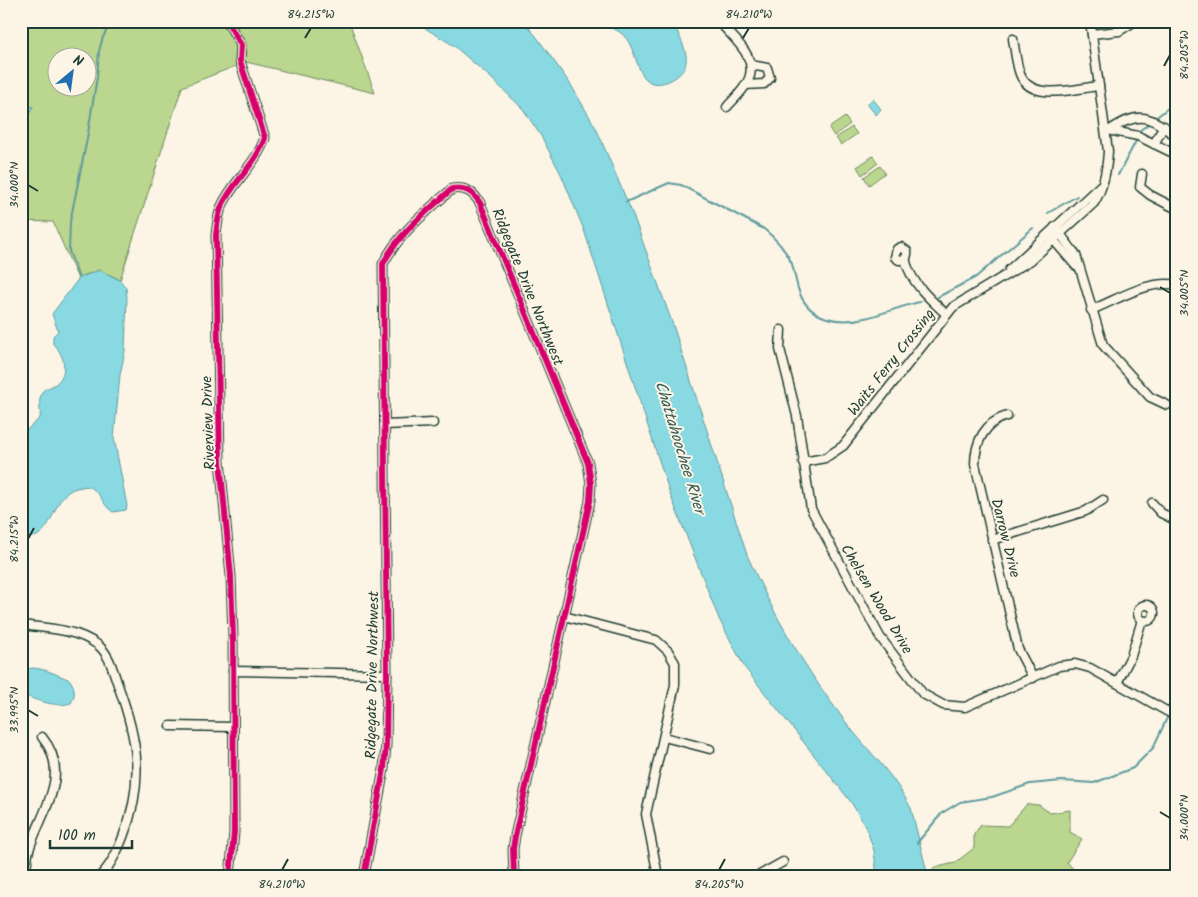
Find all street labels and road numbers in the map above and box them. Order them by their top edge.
street label: Ridgegate Drive Northwest [484,205,570,370]
street label: Waits Ferry Crossing [842,304,941,421]
street label: Riverview Drive [195,375,223,471]
street label: Darrow Drive [984,496,1027,581]
street label: Chelsen Wood Drive [834,540,919,659]
street label: Ridgegate Drive Northwest [360,590,386,759]

